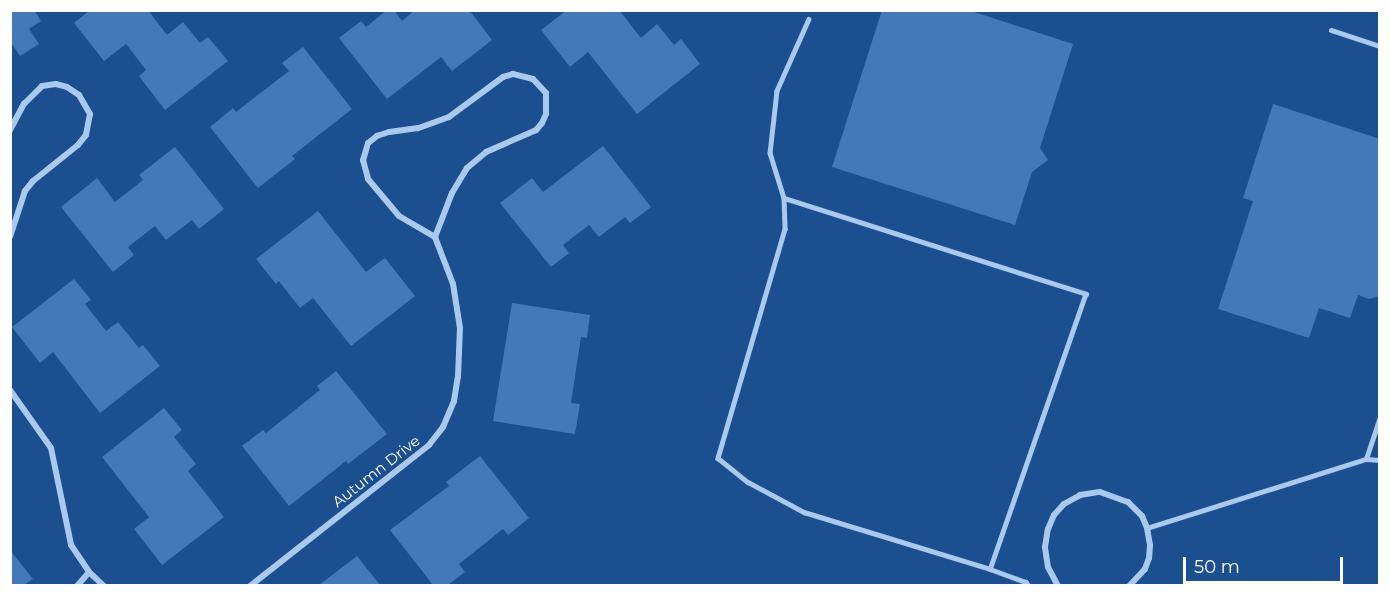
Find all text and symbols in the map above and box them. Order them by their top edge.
street label: Autumn Drive [329,431,423,511]
scale bar [1186,545,1346,583]
text: 50 m [1194,556,1240,578]

